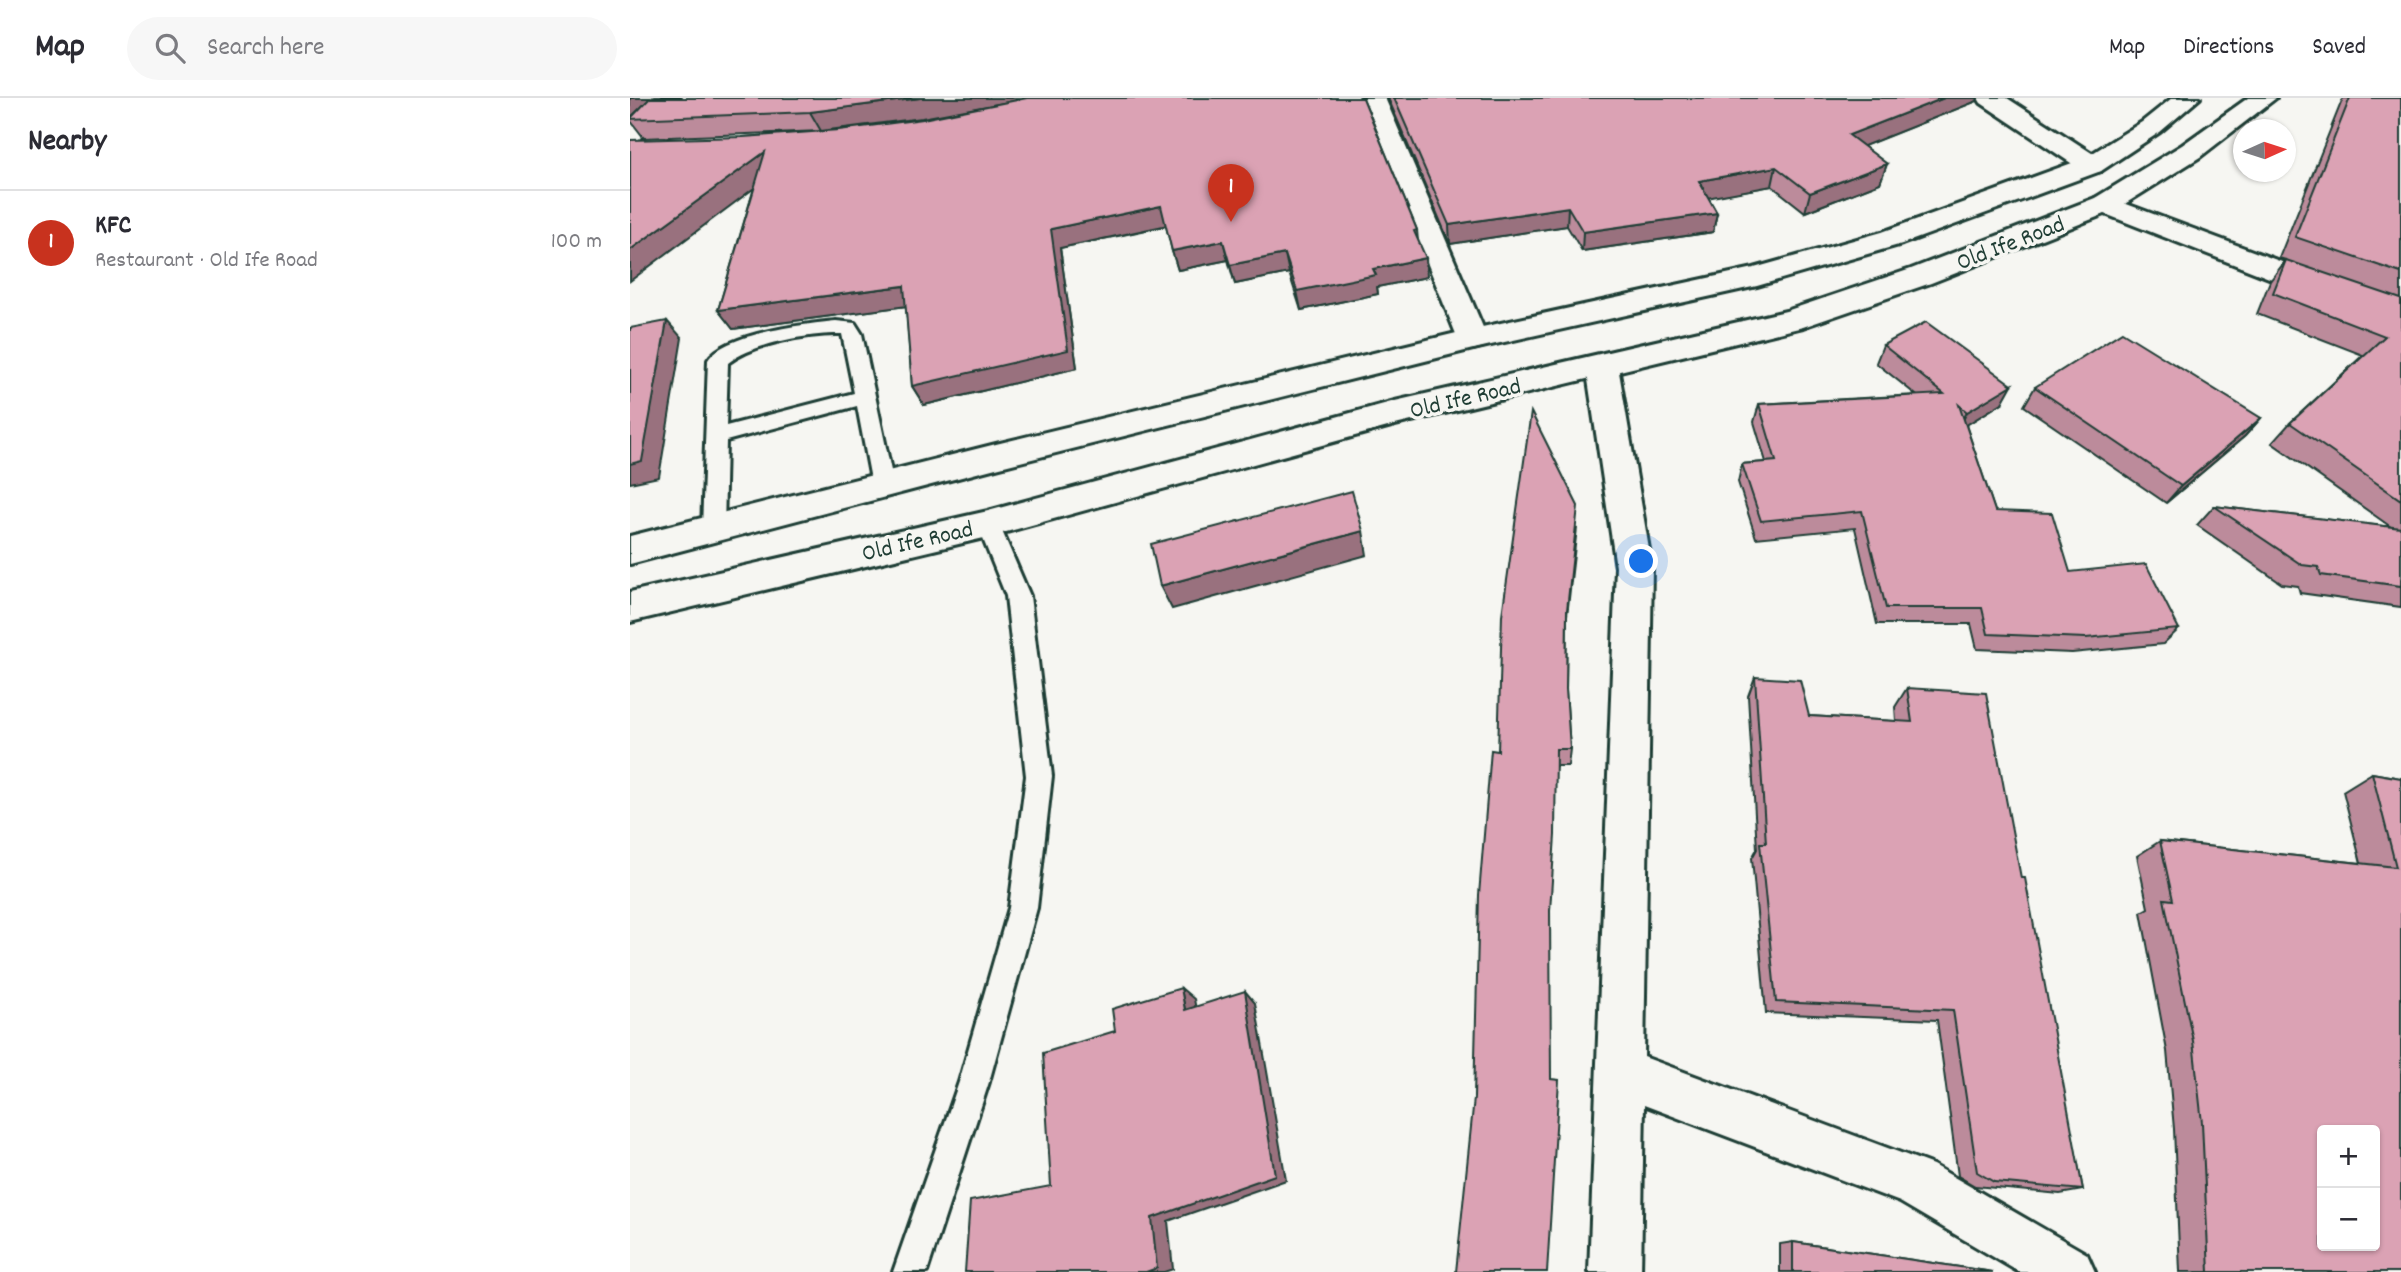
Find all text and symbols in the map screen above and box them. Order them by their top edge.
search box [127,17,617,80]
text: Map [35,25,85,72]
icon: search [151,29,189,67]
text: Search here [207,30,325,67]
text: Map [2109,31,2145,65]
text: Directions [2183,31,2274,65]
text: Saved [2312,31,2366,65]
north arrow [2233,119,2296,182]
text: Nearby [28,122,106,165]
pin: 1 [1208,164,1254,222]
text: KFC [95,208,131,245]
street label: Old Ife Road [1952,209,2070,281]
text: 1 [48,226,54,259]
text: 100 m [551,226,602,259]
text: Restaurant · Old Ife Road [95,245,318,278]
street label: Old Ife Road [1407,371,1525,429]
street label: Old Ife Road [859,514,977,572]
your location [1624,544,1658,578]
map controls [2317,1125,2380,1251]
button: + [2317,1125,2380,1188]
button: − [2317,1188,2380,1251]

